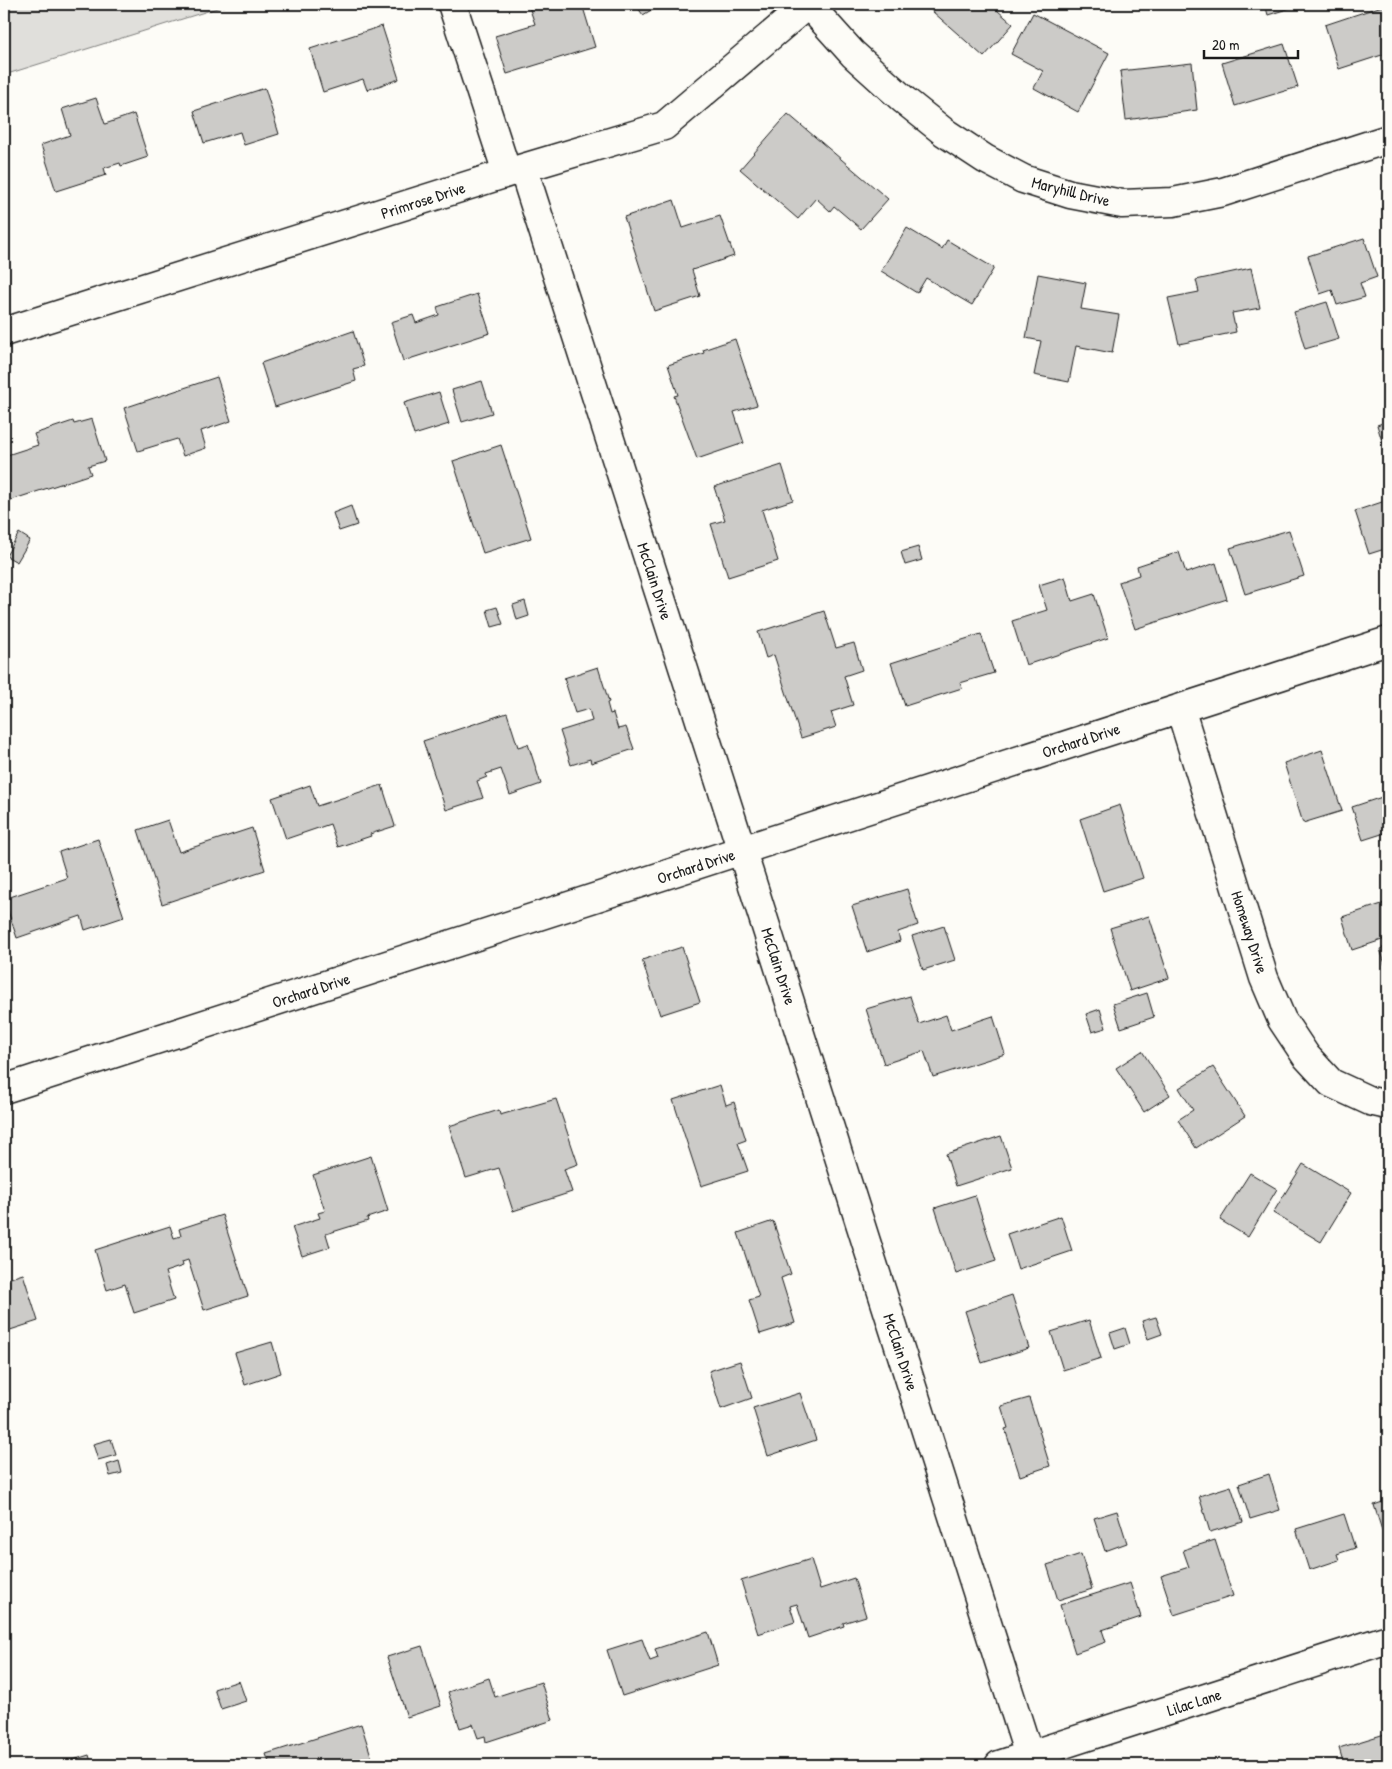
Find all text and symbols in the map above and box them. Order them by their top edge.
scale bar [1204,28,1298,60]
text: 20 m [1212,34,1239,55]
street label: Maryhill Drive [1030,171,1113,211]
street label: Primrose Drive [378,176,468,224]
street label: McClain Drive [632,540,678,623]
street label: Orchard Drive [1039,717,1123,763]
street label: Orchard Drive [654,843,738,889]
street label: Homeway Drive [1226,888,1274,977]
street label: McClain Drive [756,925,802,1008]
street label: Orchard Drive [269,967,353,1013]
street label: McClain Drive [878,1311,924,1394]
street label: Lilac Lane [1164,1683,1225,1721]

